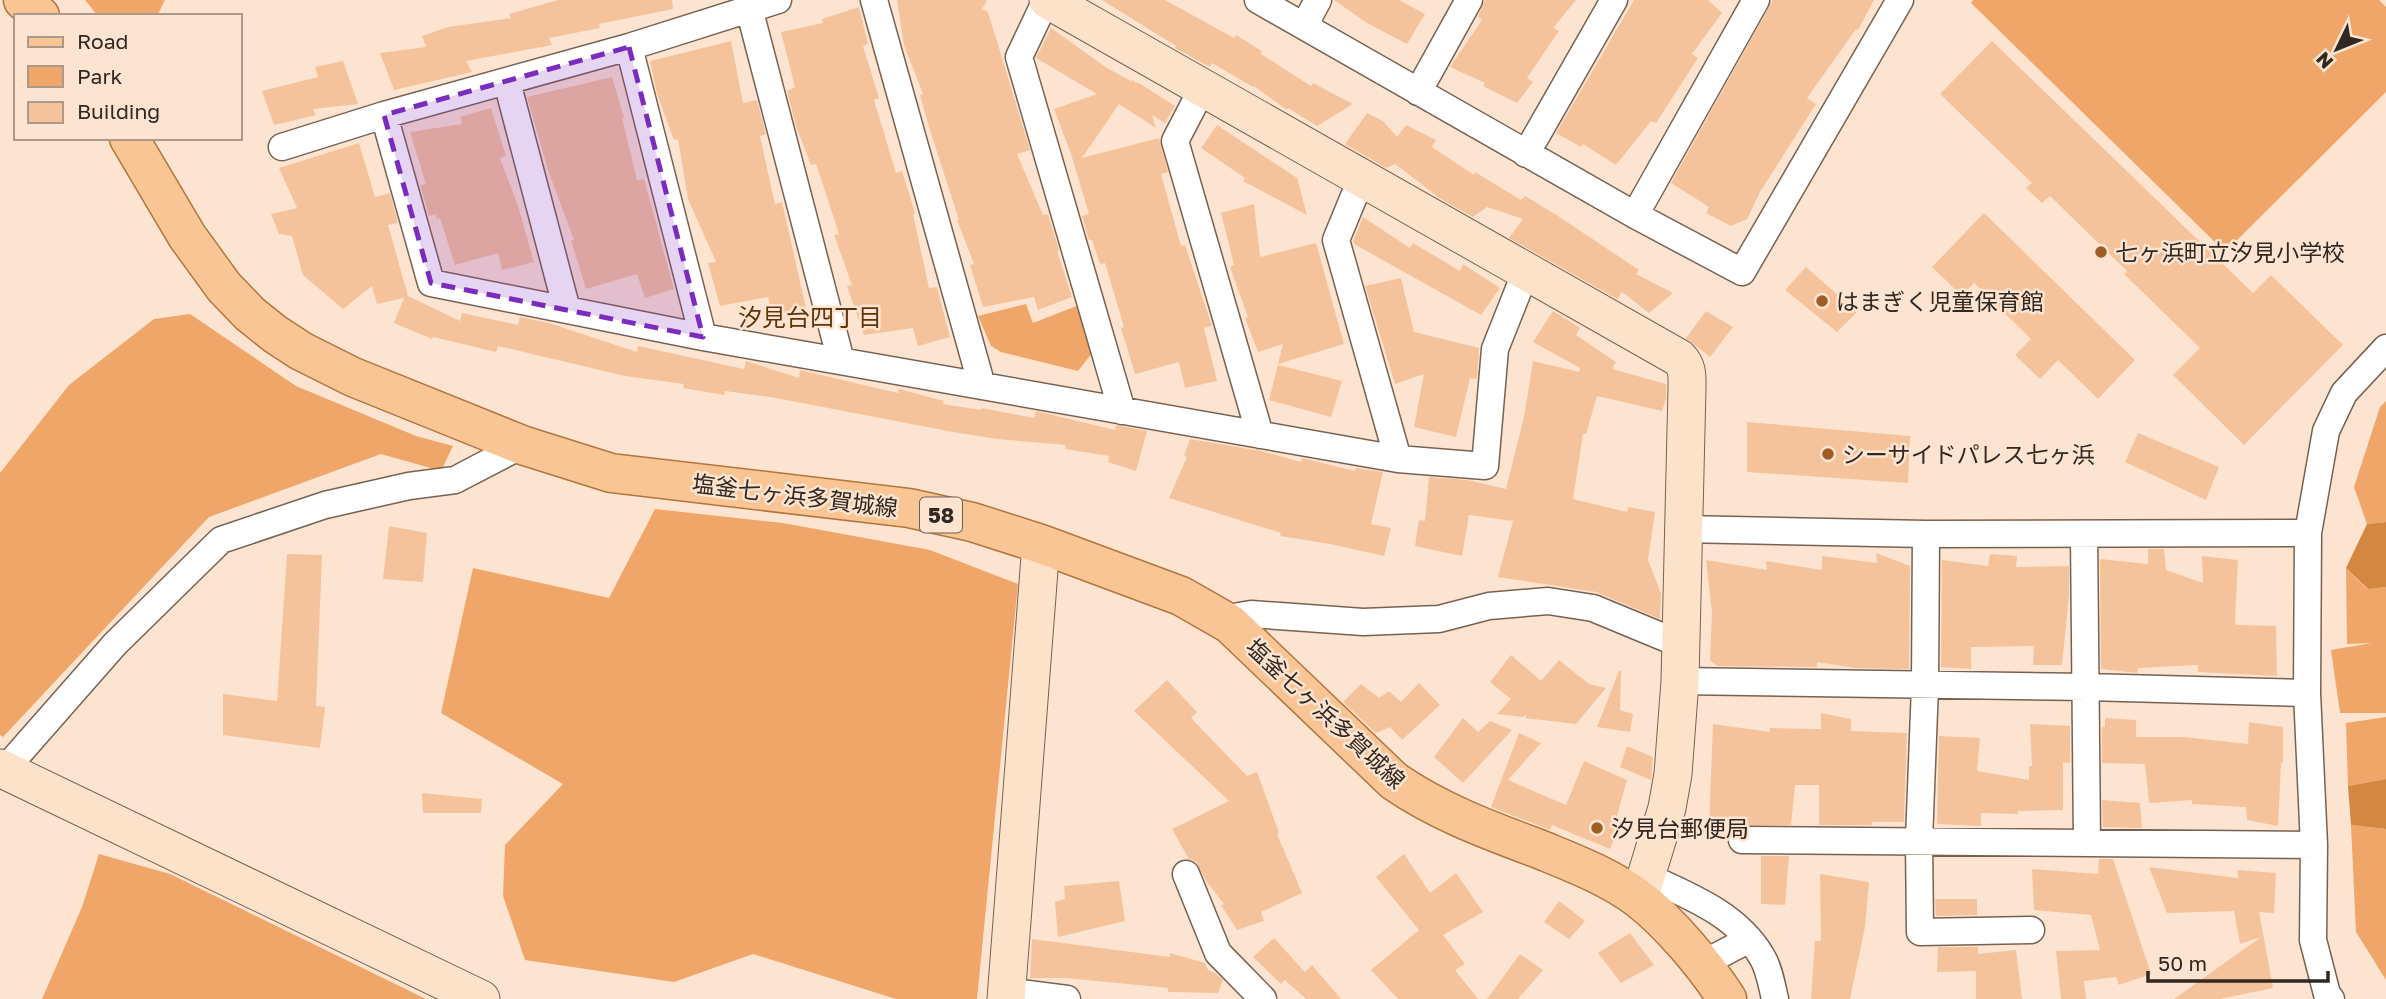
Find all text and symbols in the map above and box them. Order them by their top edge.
legend [14,14,242,140]
north arrow [2302,14,2372,84]
text: Road [77,28,128,54]
text: N [2311,48,2338,74]
text: Park [77,63,123,89]
text: Building [77,98,160,124]
place label: 七ヶ浜町立汐見小学校 [2115,238,2345,266]
marker: 七ヶ浜町立汐見小学校 [2093,244,2109,260]
place label: はまぎく児童保育館 [1836,287,2043,315]
marker: はまぎく児童保育館 [1814,293,1830,309]
district label: 汐見台四丁目 [738,302,882,331]
place label: シーサイドパレス七ヶ浜 [1842,440,2095,468]
marker: シーサイドパレス七ヶ浜 [1820,446,1836,462]
street label: 塩釜七ヶ浜多賀城線 [691,468,899,522]
road number: 58 [920,498,962,532]
street label: 塩釜七ヶ浜多賀城線 [1241,632,1411,794]
place label: 汐見台郵便局 [1611,814,1749,842]
marker: 汐見台郵便局 [1589,820,1605,836]
scale bar [2148,940,2328,984]
text: 50 m [2158,950,2207,976]

